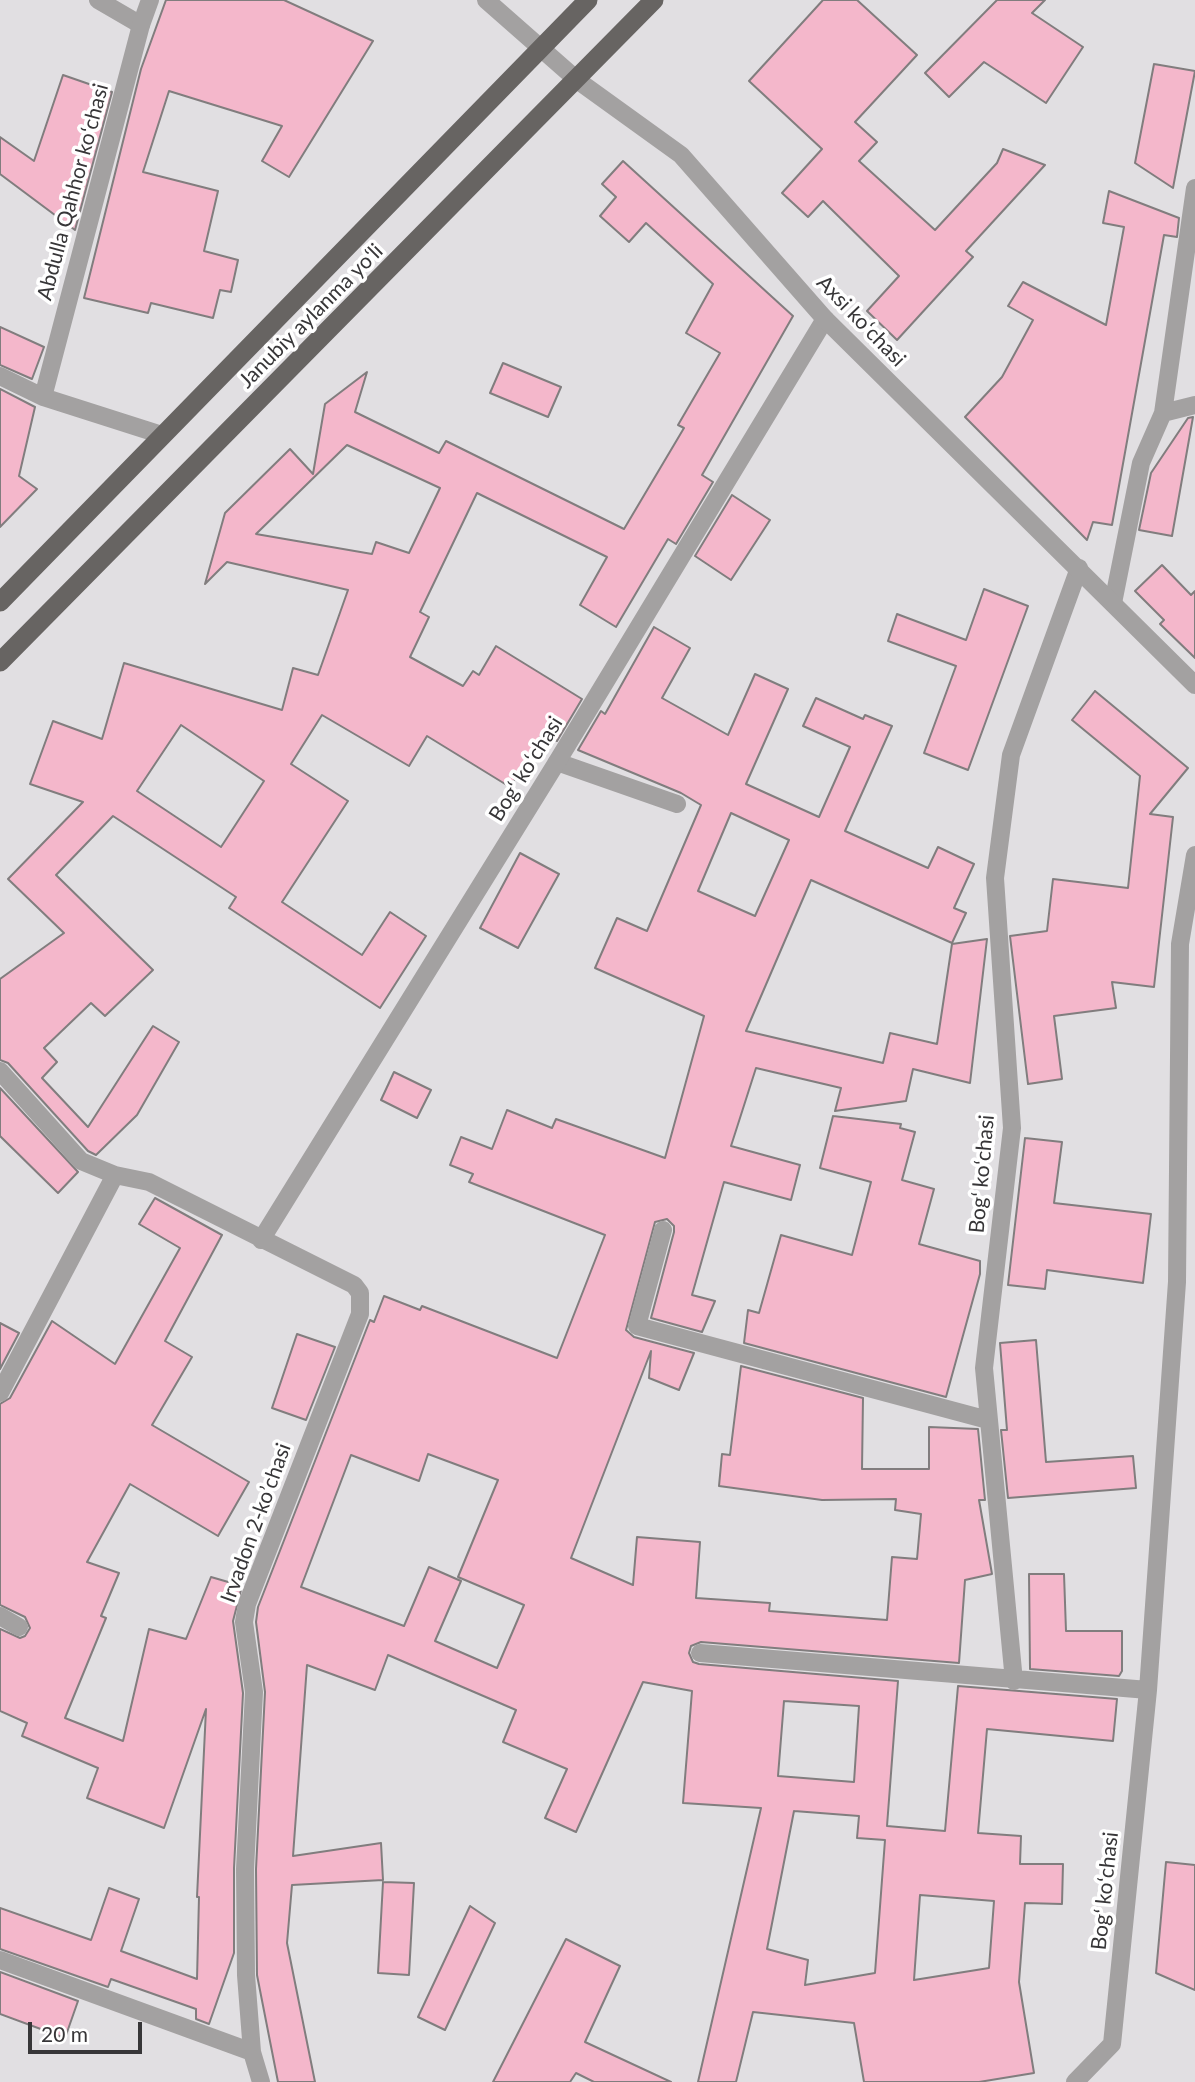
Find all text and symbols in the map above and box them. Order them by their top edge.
street label: Abdulla Qahhor koʻchasi [32,81,114,303]
street label: Janubiy aylanma yoʻli [234,239,388,393]
street label: Axsi koʻchasi [811,270,911,372]
street label: Bogʻ koʻchasi [484,712,568,826]
street label: Bogʻ koʻchasi [964,1114,1000,1234]
street label: Irvadon 2-koʼchasi [215,1440,297,1606]
street label: Bogʻ koʻchasi [1086,1831,1124,1951]
scale bar [32,2008,145,2052]
text: 20 m [41,2021,88,2046]

